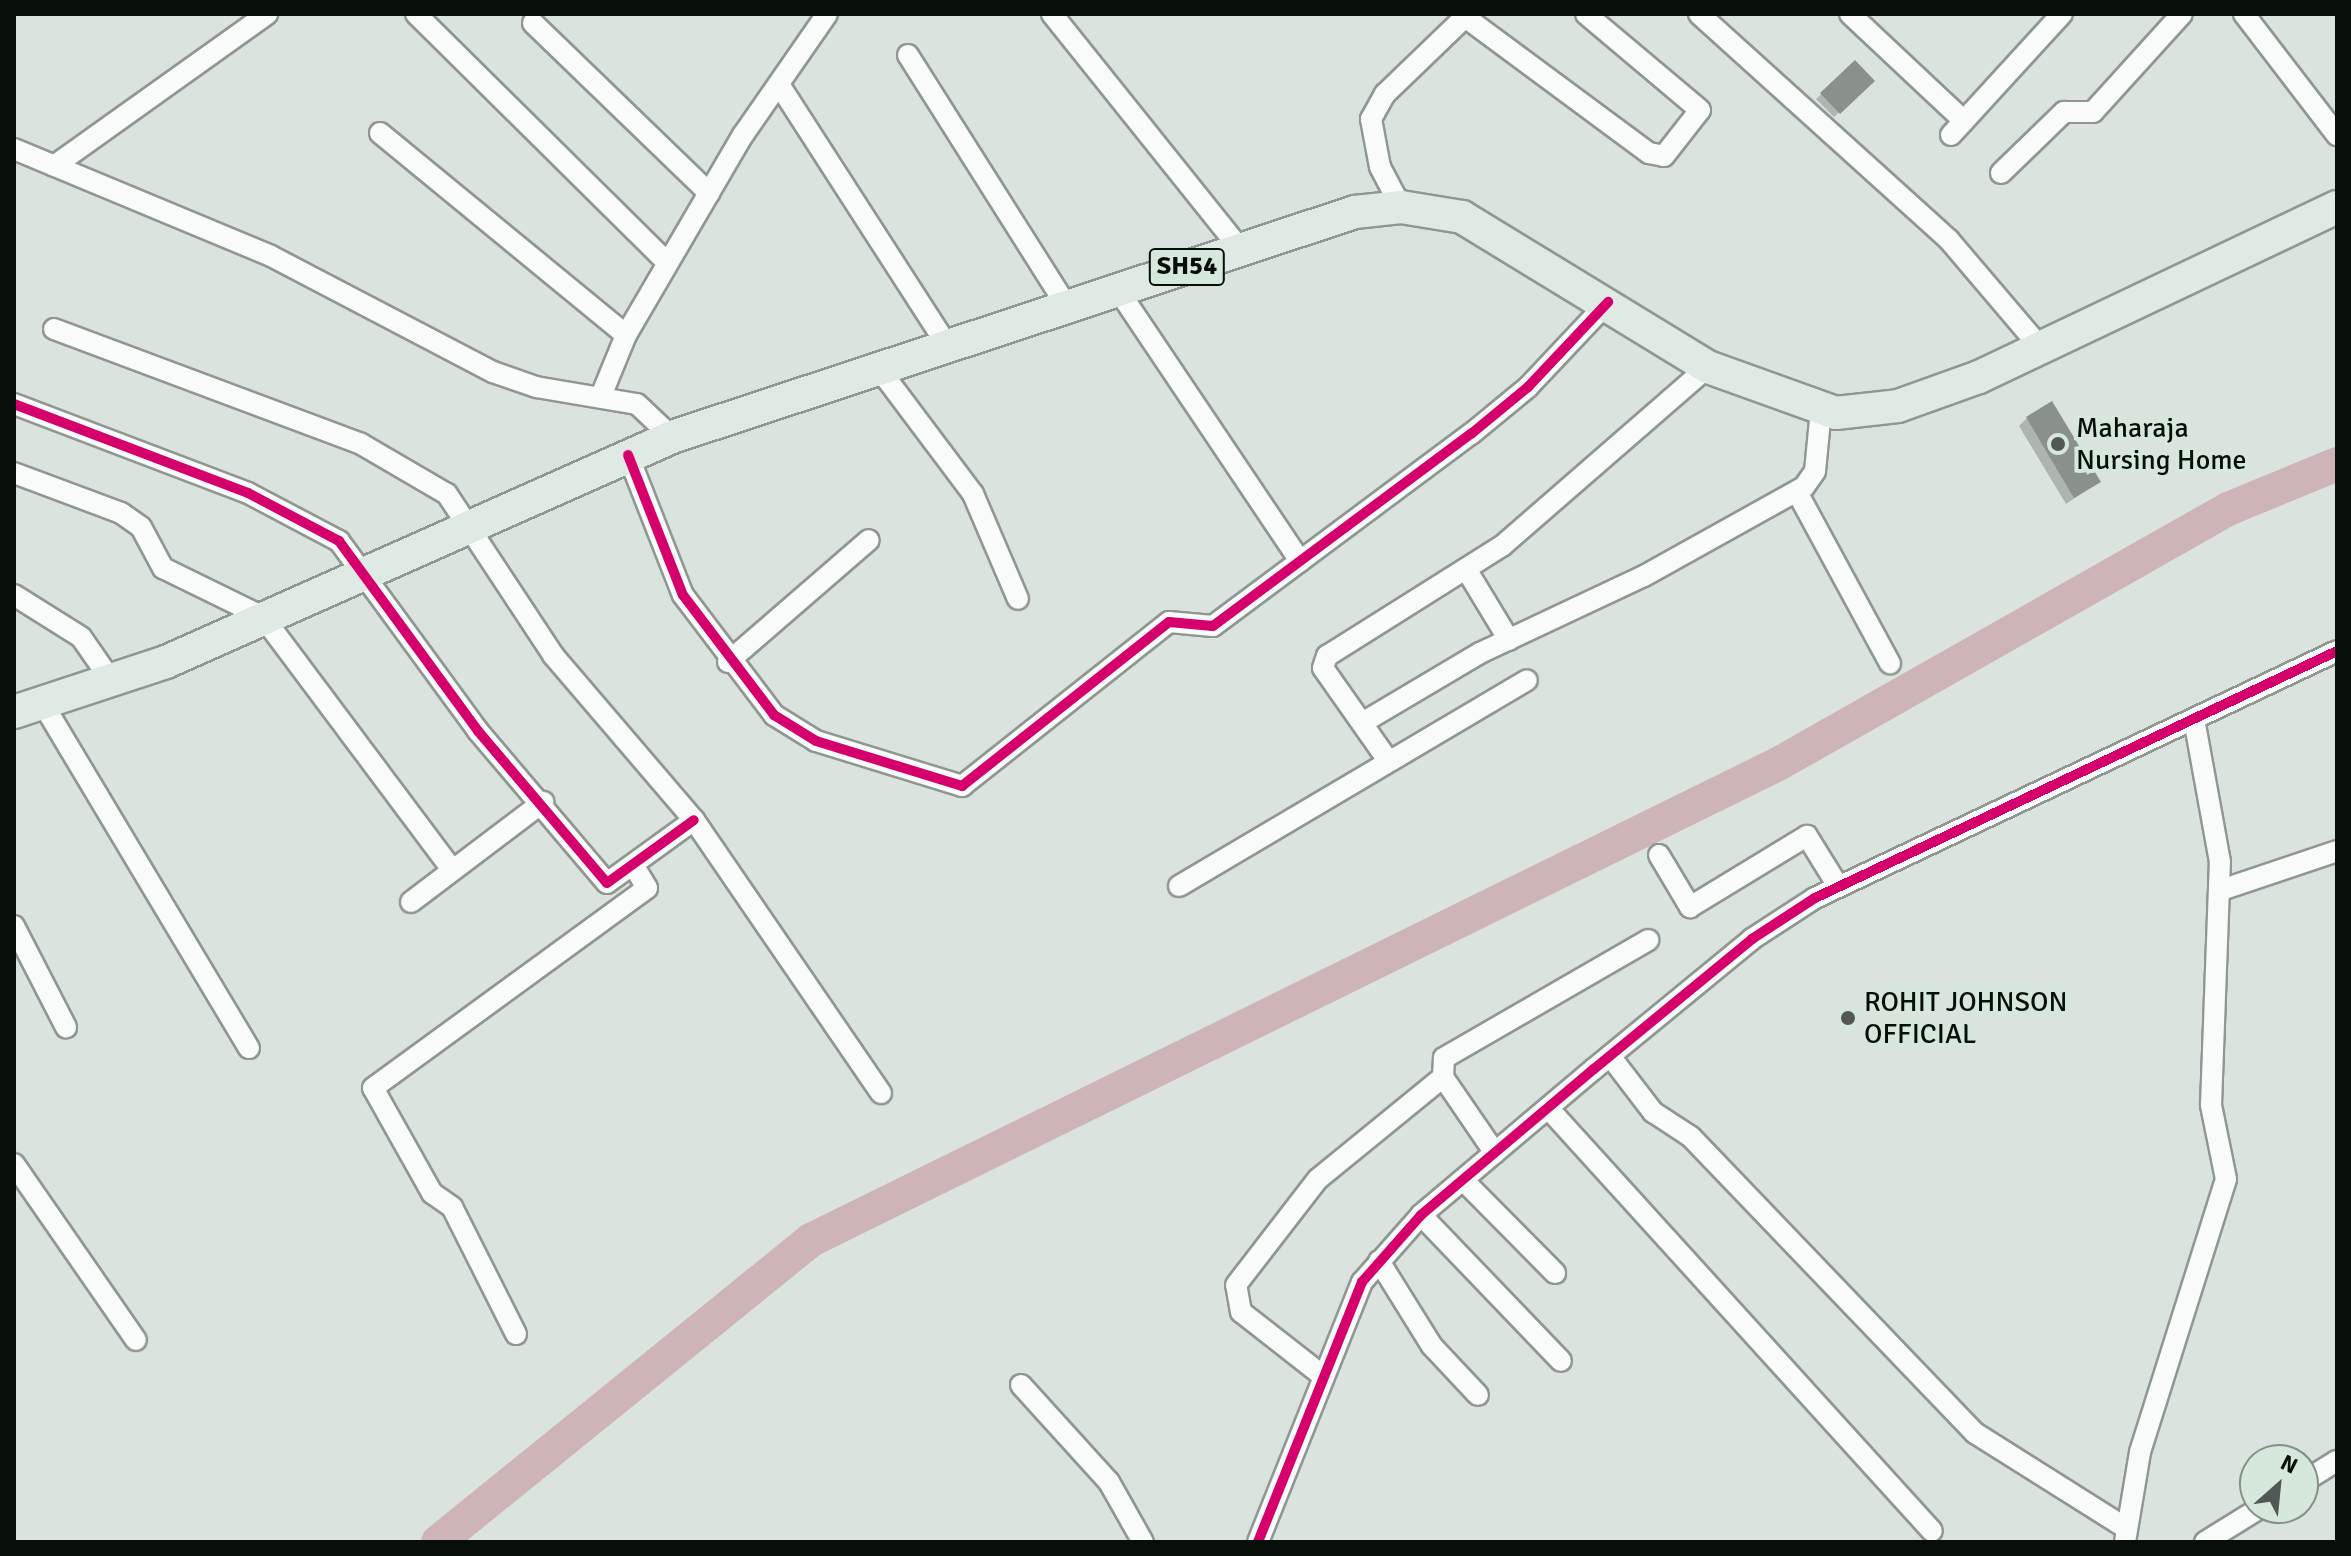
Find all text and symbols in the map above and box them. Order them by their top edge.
road number: SH54 [1147,245,1227,289]
place label: Maharaja Nursing Home [2076,411,2247,477]
marker: Maharaja Nursing Home [2047,433,2069,455]
place label: ROHIT JOHNSON OFFICIAL [1864,985,2067,1051]
marker: ROHIT JOHNSON OFFICIAL [1839,1009,1857,1027]
north arrow [2239,1444,2319,1524]
text: N [2276,1448,2302,1479]

